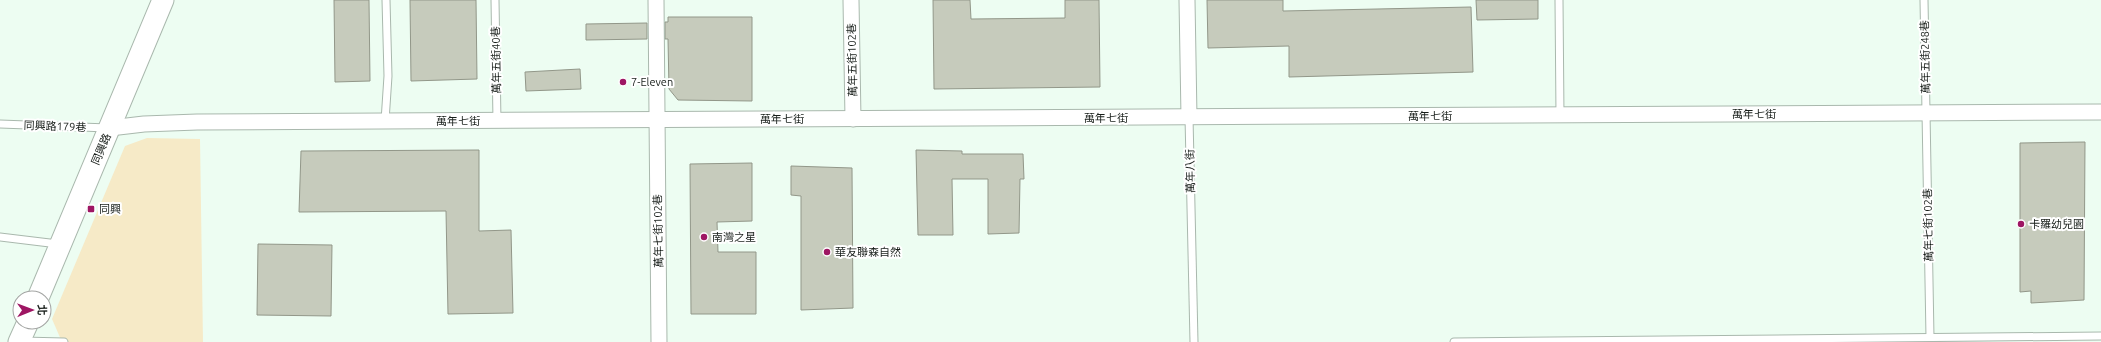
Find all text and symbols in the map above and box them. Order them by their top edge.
street label: 萬年五街248巷 [1918,20,1932,94]
street label: 萬年五街102巷 [845,23,859,97]
street label: 萬年五街40巷 [489,26,503,94]
place label: 7-Eleven [631,76,673,88]
marker: 7-Eleven [618,77,628,87]
street label: 萬年七街 [1732,108,1776,120]
street label: 萬年七街 [1408,110,1452,122]
street label: 萬年七街 [1084,112,1128,124]
street label: 萬年七街 [760,113,804,125]
street label: 萬年七街 [436,115,480,127]
street label: 同興路179巷 [23,119,87,133]
street label: 同興路 [89,131,113,167]
street label: 萬年八街 [1184,149,1196,193]
street label: 萬年七街102巷 [1921,188,1935,262]
street label: 萬年七街102巷 [651,194,665,268]
place label: 同興 [99,203,121,215]
marker: 同興 [86,204,96,214]
place label: 卡羅幼兒園 [2029,218,2084,230]
marker: 卡羅幼兒園 [2016,219,2026,229]
place label: 南灣之星 [712,231,756,243]
marker: 南灣之星 [699,232,709,242]
place label: 華友聯森自然 [835,246,901,258]
marker: 華友聯森自然 [822,247,832,257]
north arrow [12,290,52,330]
text: 北 [36,304,48,315]

